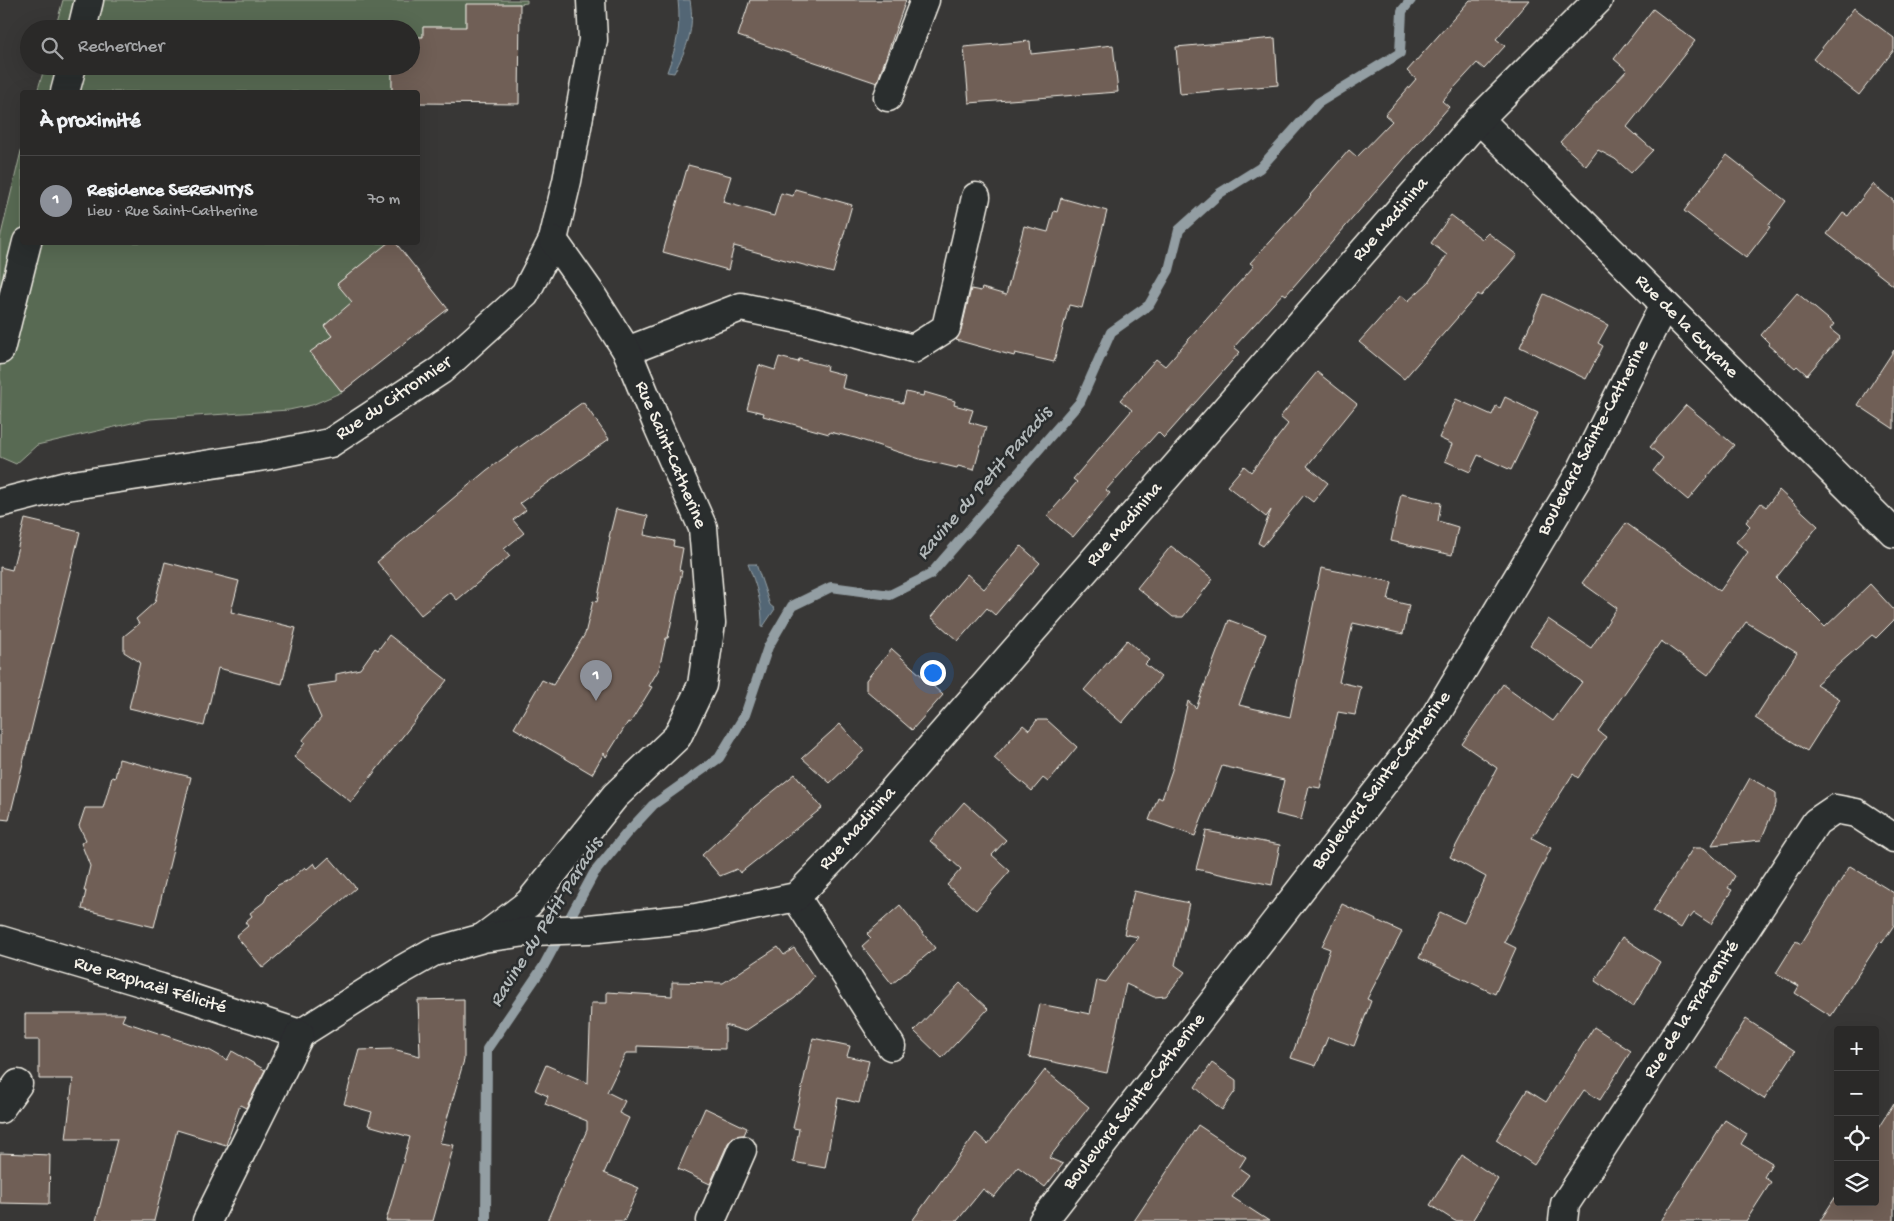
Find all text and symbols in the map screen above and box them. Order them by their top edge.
search box [20,20,420,75]
icon: search [38,34,66,62]
text: Rechercher [78,36,164,59]
text: À proximité [40,110,141,135]
street label: Rue Madinina [1348,172,1435,267]
text: Residence SERENITYS [87,180,253,203]
text: 1 [53,191,59,210]
text: 70 m [367,191,400,210]
text: Lieu · Rue Saint-Catherine [87,203,258,222]
street label: Rue de la Guyane [1629,270,1743,384]
street label: Boulevard Sainte-Catherine [1532,336,1655,541]
street label: Rue du Citronnier [332,350,458,446]
street label: Rue Saint-Catherine [629,378,711,532]
water label: Ravine du Petit Paradis [912,401,1059,565]
street label: Rue Madinina [1082,477,1169,572]
pin: 1 [580,660,612,701]
your location [920,660,946,686]
street label: Boulevard Sainte-Catherine [1307,687,1457,876]
street label: Rue Madinina [814,781,903,876]
water label: Ravine du Petit Paradis [485,833,609,1012]
street label: Rue de la Fraternité [1639,937,1745,1083]
street label: Rue Raphaël Félicité [71,952,229,1020]
street label: Boulevard Sainte-Catherine [1058,1009,1211,1196]
map controls [1834,1026,1879,1206]
button: + [1834,1026,1879,1071]
button: − [1834,1071,1879,1116]
button: locate [1834,1116,1879,1161]
button: layers [1834,1161,1879,1206]

